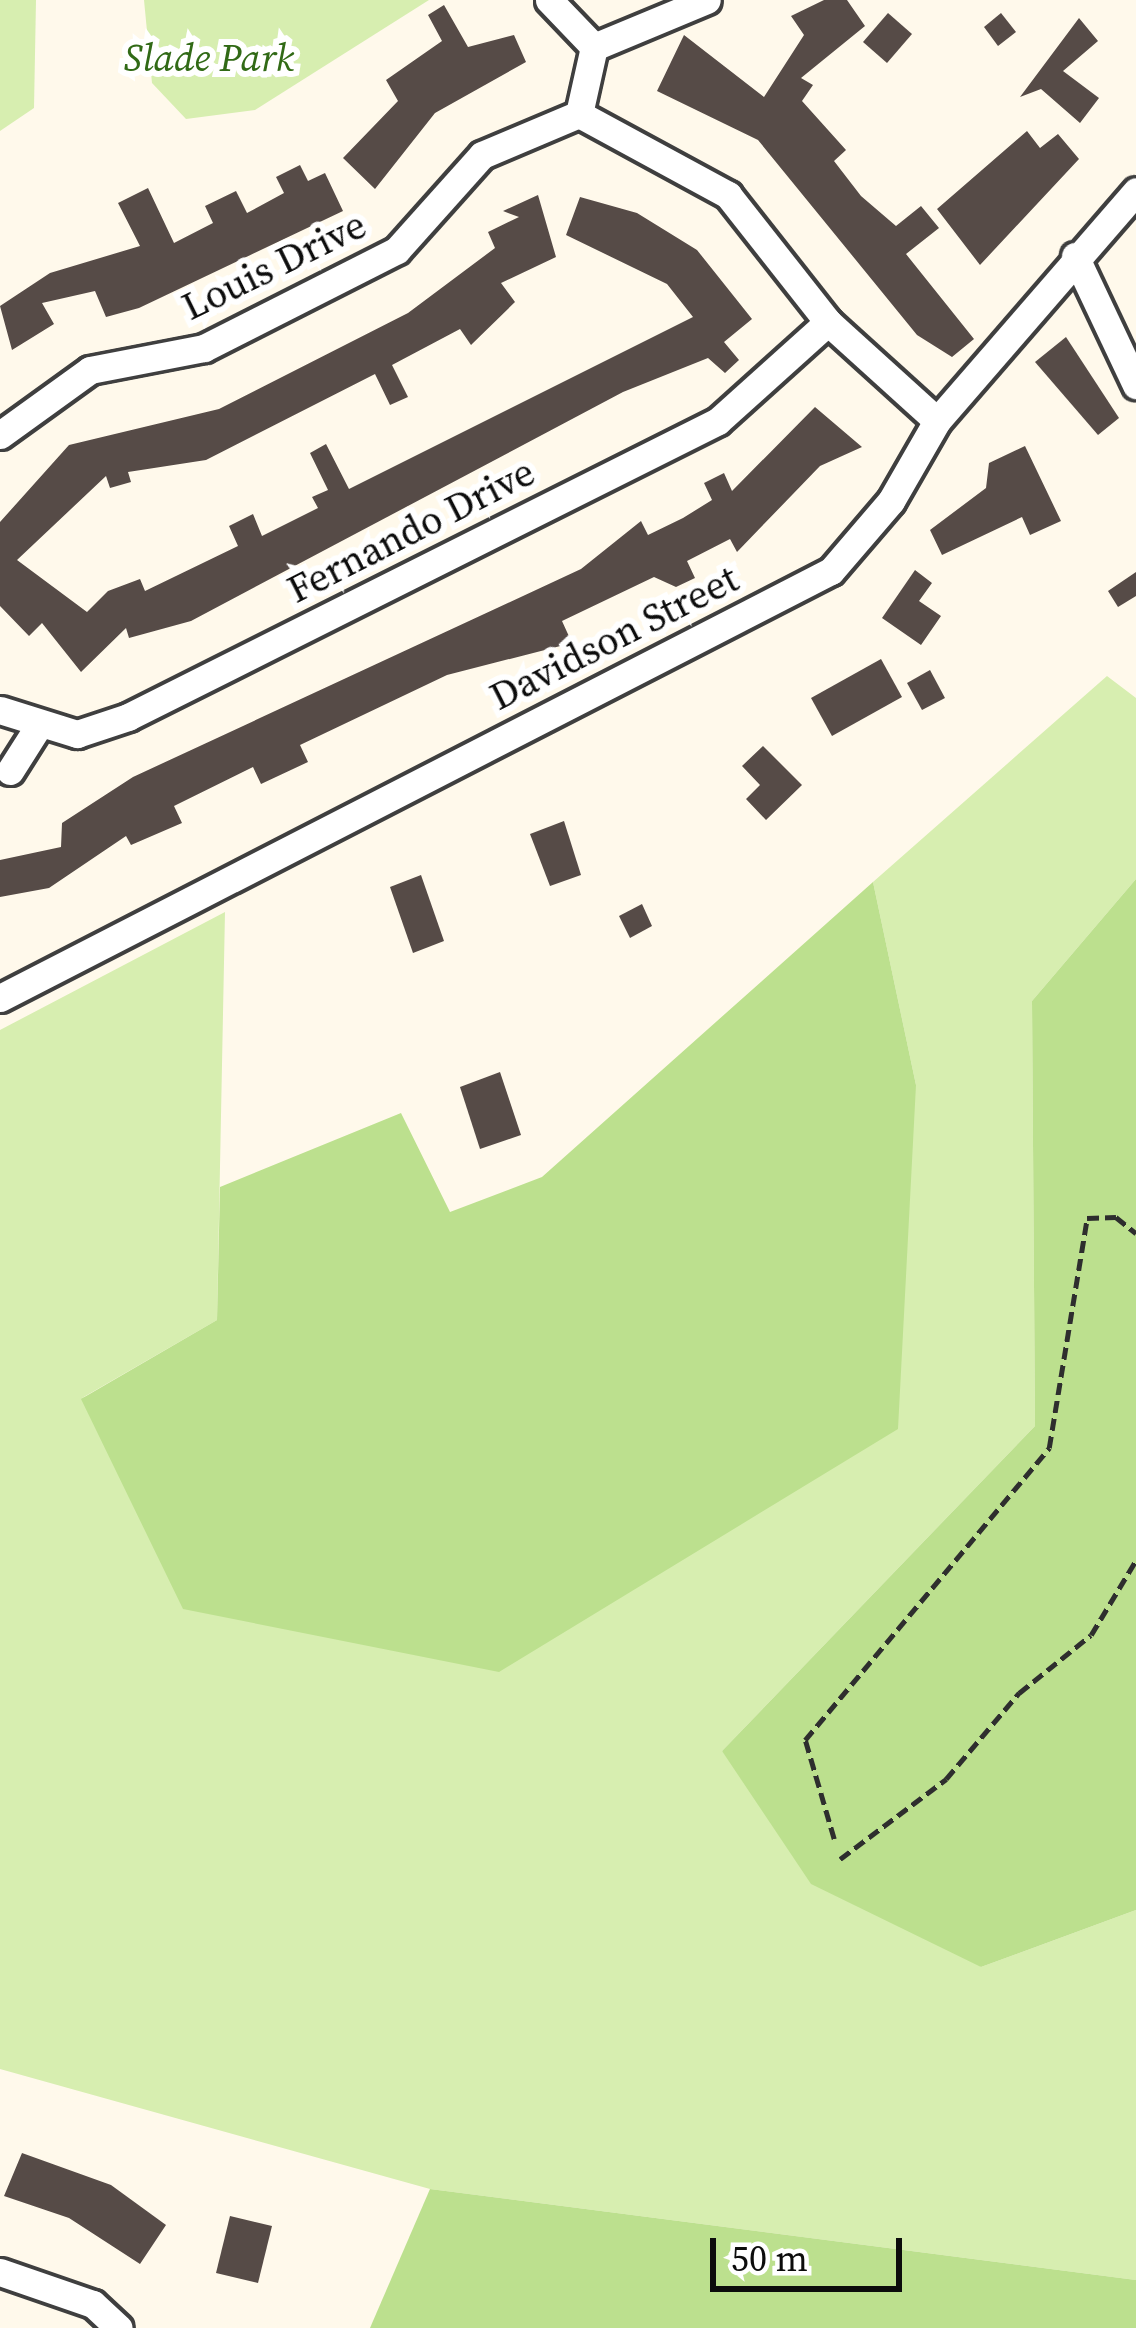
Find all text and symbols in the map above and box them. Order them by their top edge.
park label: Slade Park [124,35,294,81]
street label: Louis Drive [174,201,374,331]
street label: Fernando Drive [280,449,542,613]
street label: Davidson Street [482,555,746,721]
scale bar [716,2214,908,2288]
text: 50 m [731,2234,808,2283]

